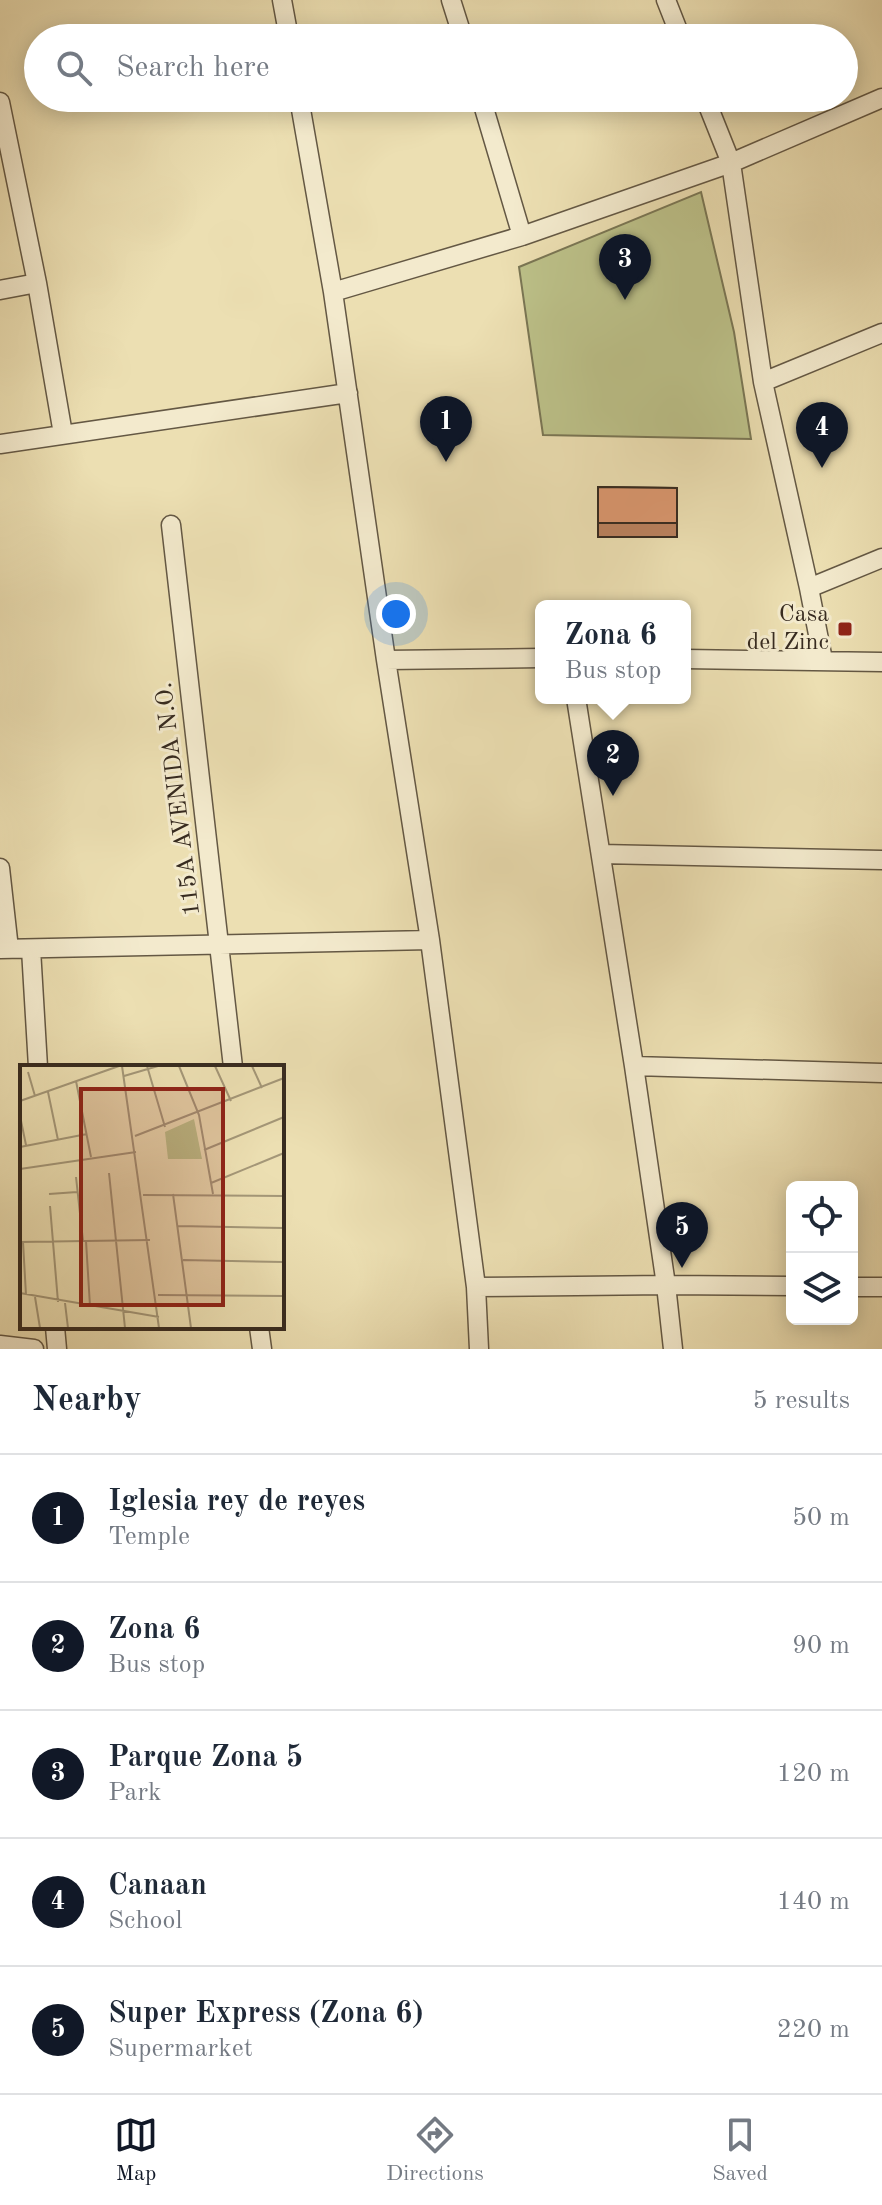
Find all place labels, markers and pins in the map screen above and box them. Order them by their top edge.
pin: 3 [599,234,651,300]
pin: 1 [420,396,472,462]
pin: 4 [796,402,848,468]
place label: Casa del Zinc [747,603,829,655]
marker: Casa del Zinc [836,620,854,638]
pin: 2 [587,730,639,796]
pin: 5 [656,1202,708,1268]

